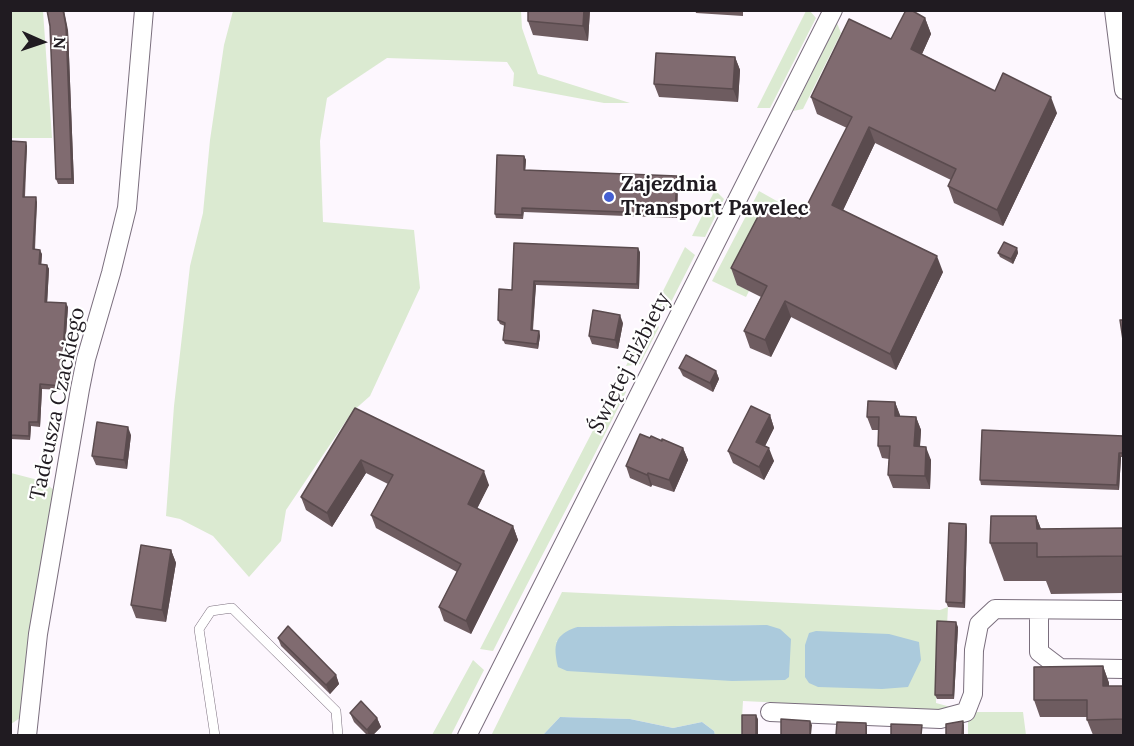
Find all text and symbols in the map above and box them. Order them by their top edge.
north arrow [12,12,72,72]
text: N [50,36,70,50]
place label: Zajezdnia Transport Pawelec [621,172,809,222]
marker: Zajezdnia Transport Pawelec [602,190,616,204]
street label: Świętej Elżbiety [584,288,676,438]
street label: Tadeusza Czackiego [25,305,91,503]

